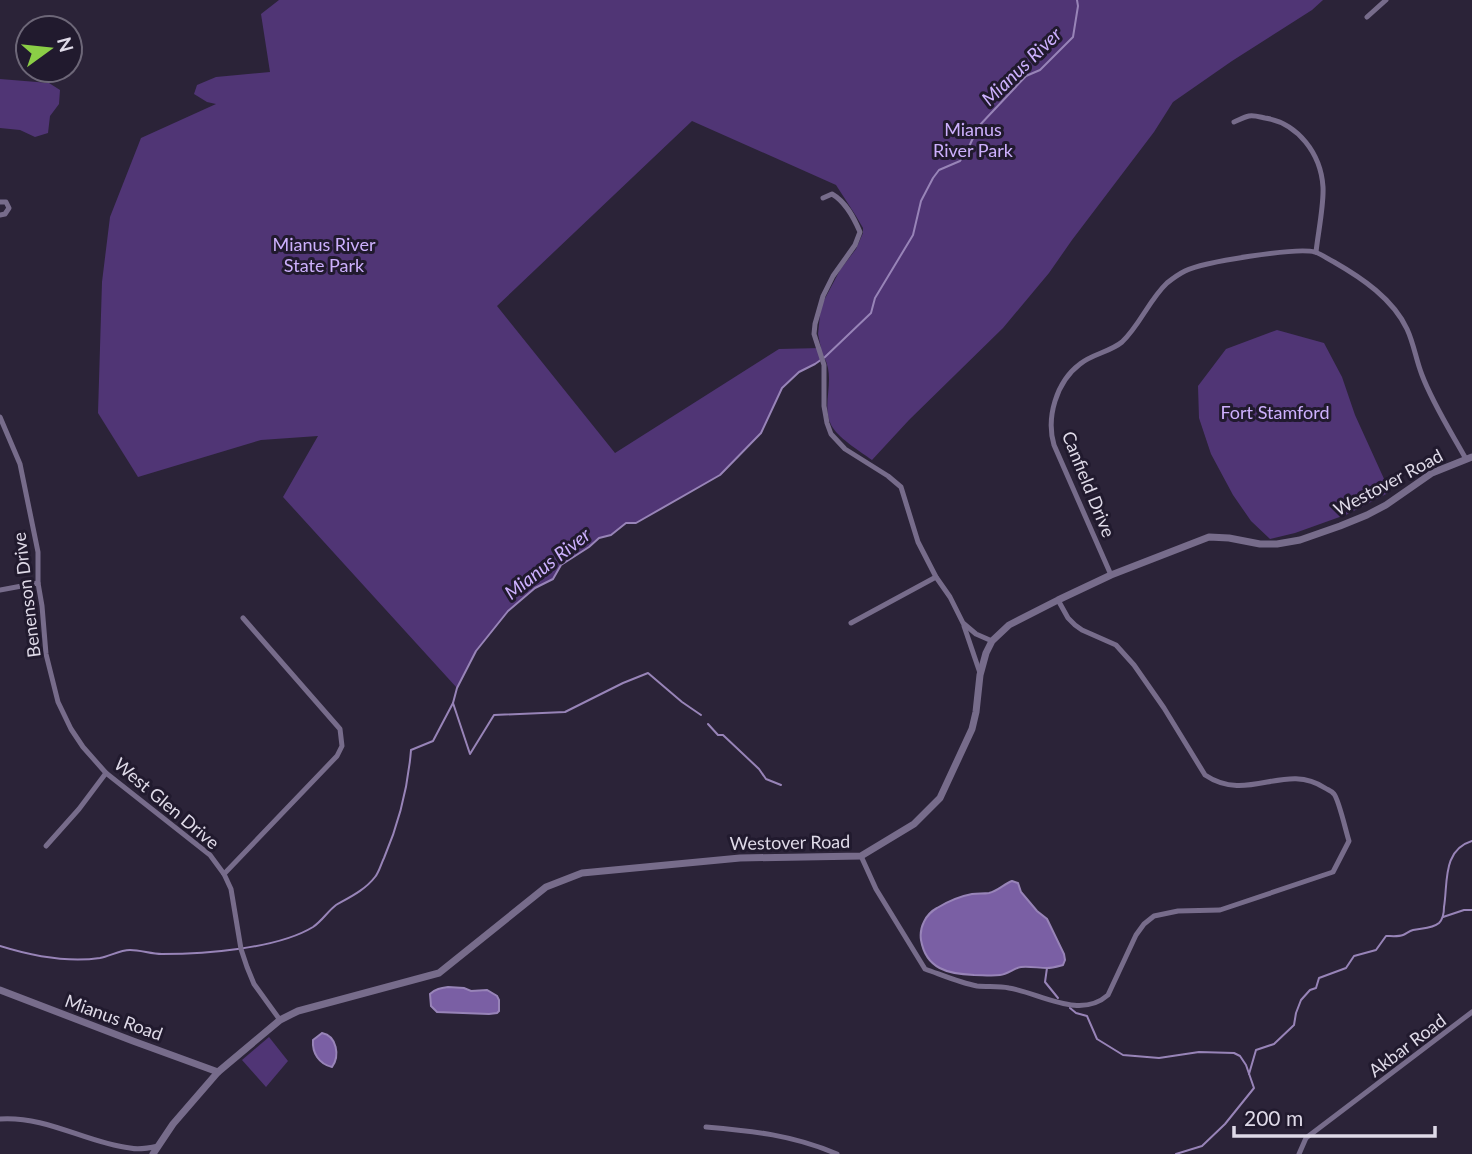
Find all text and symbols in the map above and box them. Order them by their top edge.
north arrow [14,14,84,84]
water label: Mianus River [976,22,1066,110]
text: N [53,34,79,55]
park label: Mianus River Park [933,118,1014,161]
park label: Mianus River State Park [273,233,376,276]
park label: Fort Stamford [1220,401,1330,423]
street label: Canfield Drive [1058,428,1120,540]
street label: Westover Road [1330,444,1446,520]
water label: Mianus River [500,522,595,604]
street label: Benenson Drive [7,531,45,659]
street label: West Glen Drive [110,753,224,853]
street label: Westover Road [730,830,850,854]
street label: Mianus Road [62,989,166,1045]
street label: Akbar Road [1364,1009,1450,1081]
scale bar [1234,1094,1435,1138]
text: 200 m [1244,1105,1303,1130]

